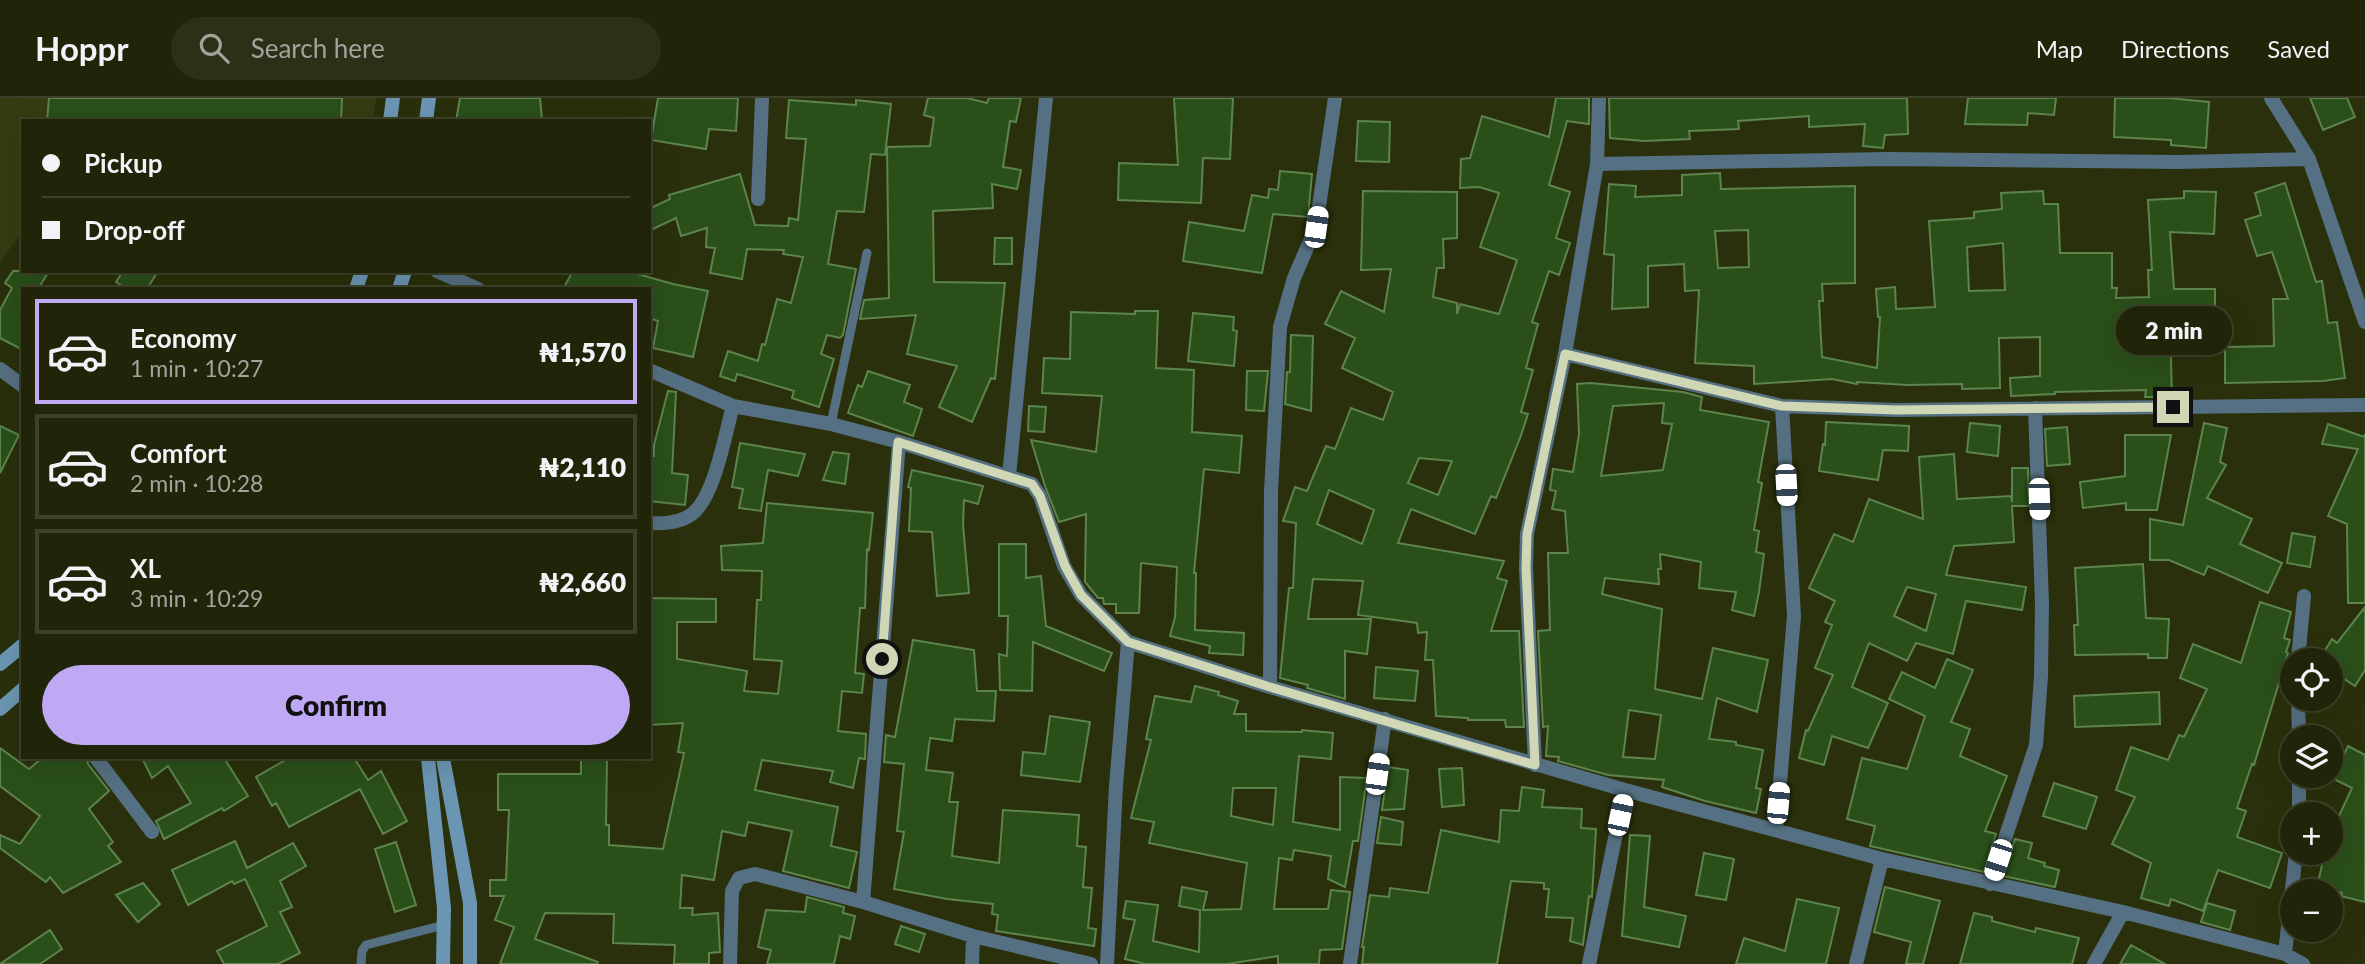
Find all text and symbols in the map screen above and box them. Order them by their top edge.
search box [171,17,661,80]
text: Hoppr [35,28,129,68]
icon: search [195,29,233,67]
text: Search here [251,32,385,64]
text: Map [2036,34,2083,63]
text: Directions [2121,34,2229,63]
text: Saved [2267,34,2330,63]
text: Pickup [84,147,163,179]
car [1303,205,1330,249]
text: Drop-off [84,214,185,246]
callout: 2 min [2115,306,2231,354]
text: 2 min [2145,316,2203,344]
icon: car [46,320,109,383]
text: Economy [130,322,236,354]
text: ₦1,570 [539,336,626,368]
text: 1 min · 10:27 [130,354,263,382]
route end [2157,391,2189,423]
icon: car [46,435,109,498]
text: Comfort [130,437,227,469]
text: ₦2,110 [539,451,626,483]
car [1775,463,1798,507]
text: 2 min · 10:28 [130,469,263,497]
car [2028,478,2051,520]
icon: car [46,550,109,613]
text: XL [130,552,161,584]
text: ₦2,660 [539,566,626,598]
text: 3 min · 10:29 [130,584,263,612]
route start [866,643,898,675]
map controls [2280,648,2343,942]
button: locate [2280,648,2343,711]
button: Confirm [42,665,630,745]
button: layers [2280,725,2343,788]
car [1364,752,1391,796]
car [1766,781,1791,825]
car [1606,792,1635,838]
button: + [2280,802,2343,865]
car [1982,837,2015,883]
button: − [2280,879,2343,942]

